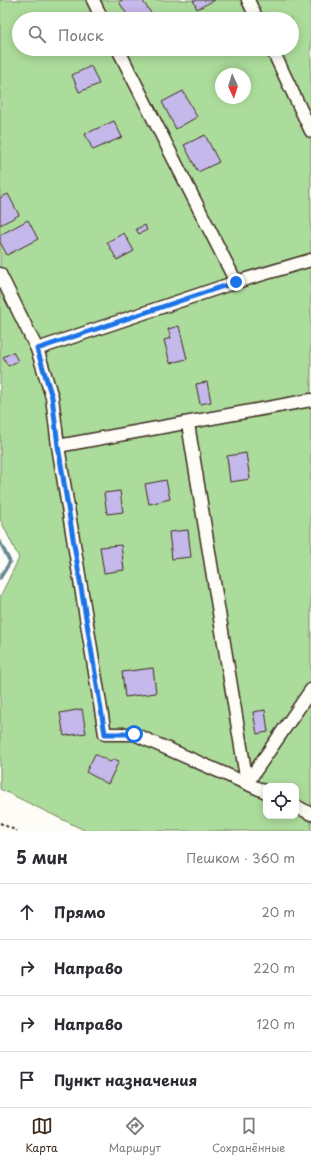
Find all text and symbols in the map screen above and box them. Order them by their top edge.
search box [12,12,299,56]
icon: search [26,23,48,45]
text: Поиск [58,23,104,46]
north arrow [215,68,251,104]
route end [227,273,245,291]
route start [125,725,143,743]
map controls [263,783,299,819]
button: locate [263,783,299,819]
text: 5 мин [16,844,68,870]
text: Пешком · 360 m [186,848,295,867]
text: Прямо [54,900,105,923]
icon: ahead [16,901,38,923]
text: 20 m [261,902,295,921]
text: Направо [54,956,123,979]
icon: right [16,957,38,979]
text: 220 m [253,958,295,977]
text: Направо [54,1012,123,1035]
icon: right [16,1013,38,1035]
text: 120 m [256,1014,295,1033]
text: Пункт назначения [54,1068,197,1091]
icon: arrive [16,1069,38,1091]
tab: Карта [26,1115,58,1156]
tab: Маршрут [109,1115,161,1156]
tab: Сохранённые [212,1115,285,1156]

